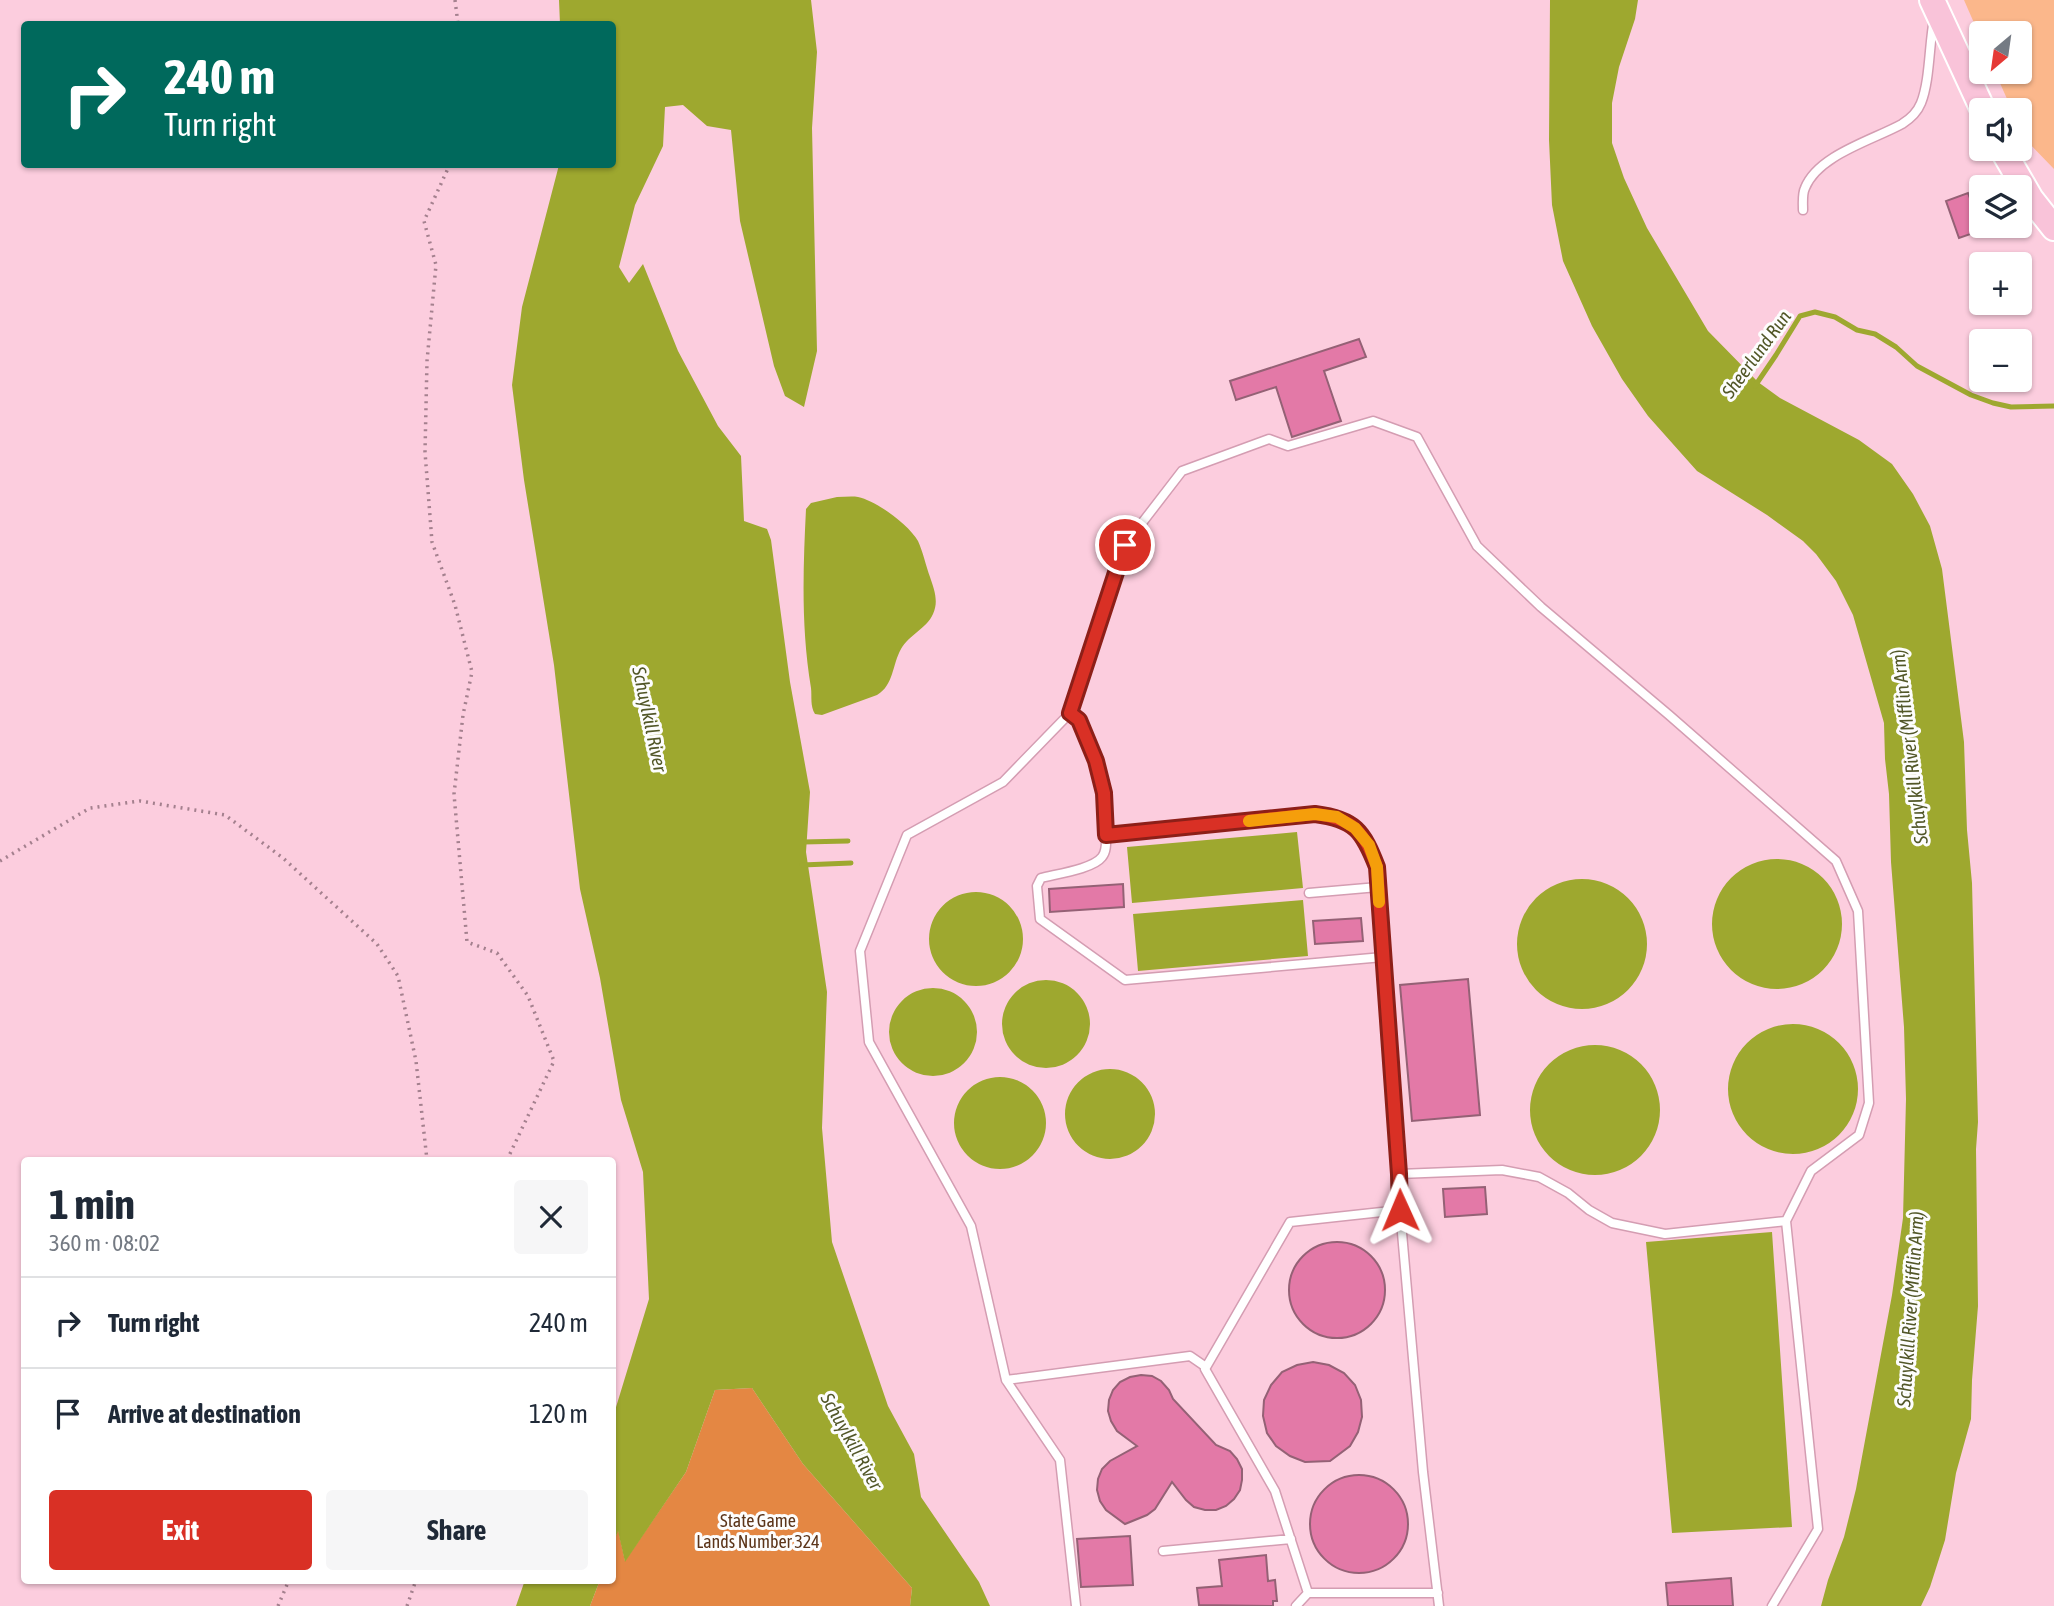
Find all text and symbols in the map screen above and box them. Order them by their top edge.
north arrow [1969,21,2032,84]
map controls [1969,21,2032,392]
text: 240 m [164,48,275,104]
icon: right [49,49,140,140]
button: sound [1969,98,2032,161]
text: Turn right [164,106,277,143]
button: layers [1969,175,2032,238]
button: + [1969,252,2032,315]
water label: Sheerlund Run [1716,306,1795,403]
button: − [1969,329,2032,392]
pin [1095,515,1155,575]
icon: arrive [1106,526,1144,564]
water label: Schuylkill River (Mifflin Arm) [1886,648,1932,846]
water label: Schuylkill River [628,663,672,775]
position arrow [1363,1173,1437,1247]
text: 1 min [49,1180,135,1228]
button: close [514,1180,588,1254]
water label: Schuylkill River (Mifflin Arm) [1892,1211,1928,1408]
text: 360 m · 08:02 [49,1230,160,1256]
icon: right [49,1304,87,1342]
text: Turn right [108,1308,199,1338]
text: 240 m [529,1308,588,1338]
water label: Schuylkill River [816,1388,888,1494]
icon: arrive [49,1395,87,1433]
text: Arrive at destination [108,1399,301,1429]
text: 120 m [529,1399,588,1429]
button: Exit [49,1490,312,1570]
button: Share [326,1490,588,1570]
park label: State Game Lands Number 324 [696,1510,820,1552]

